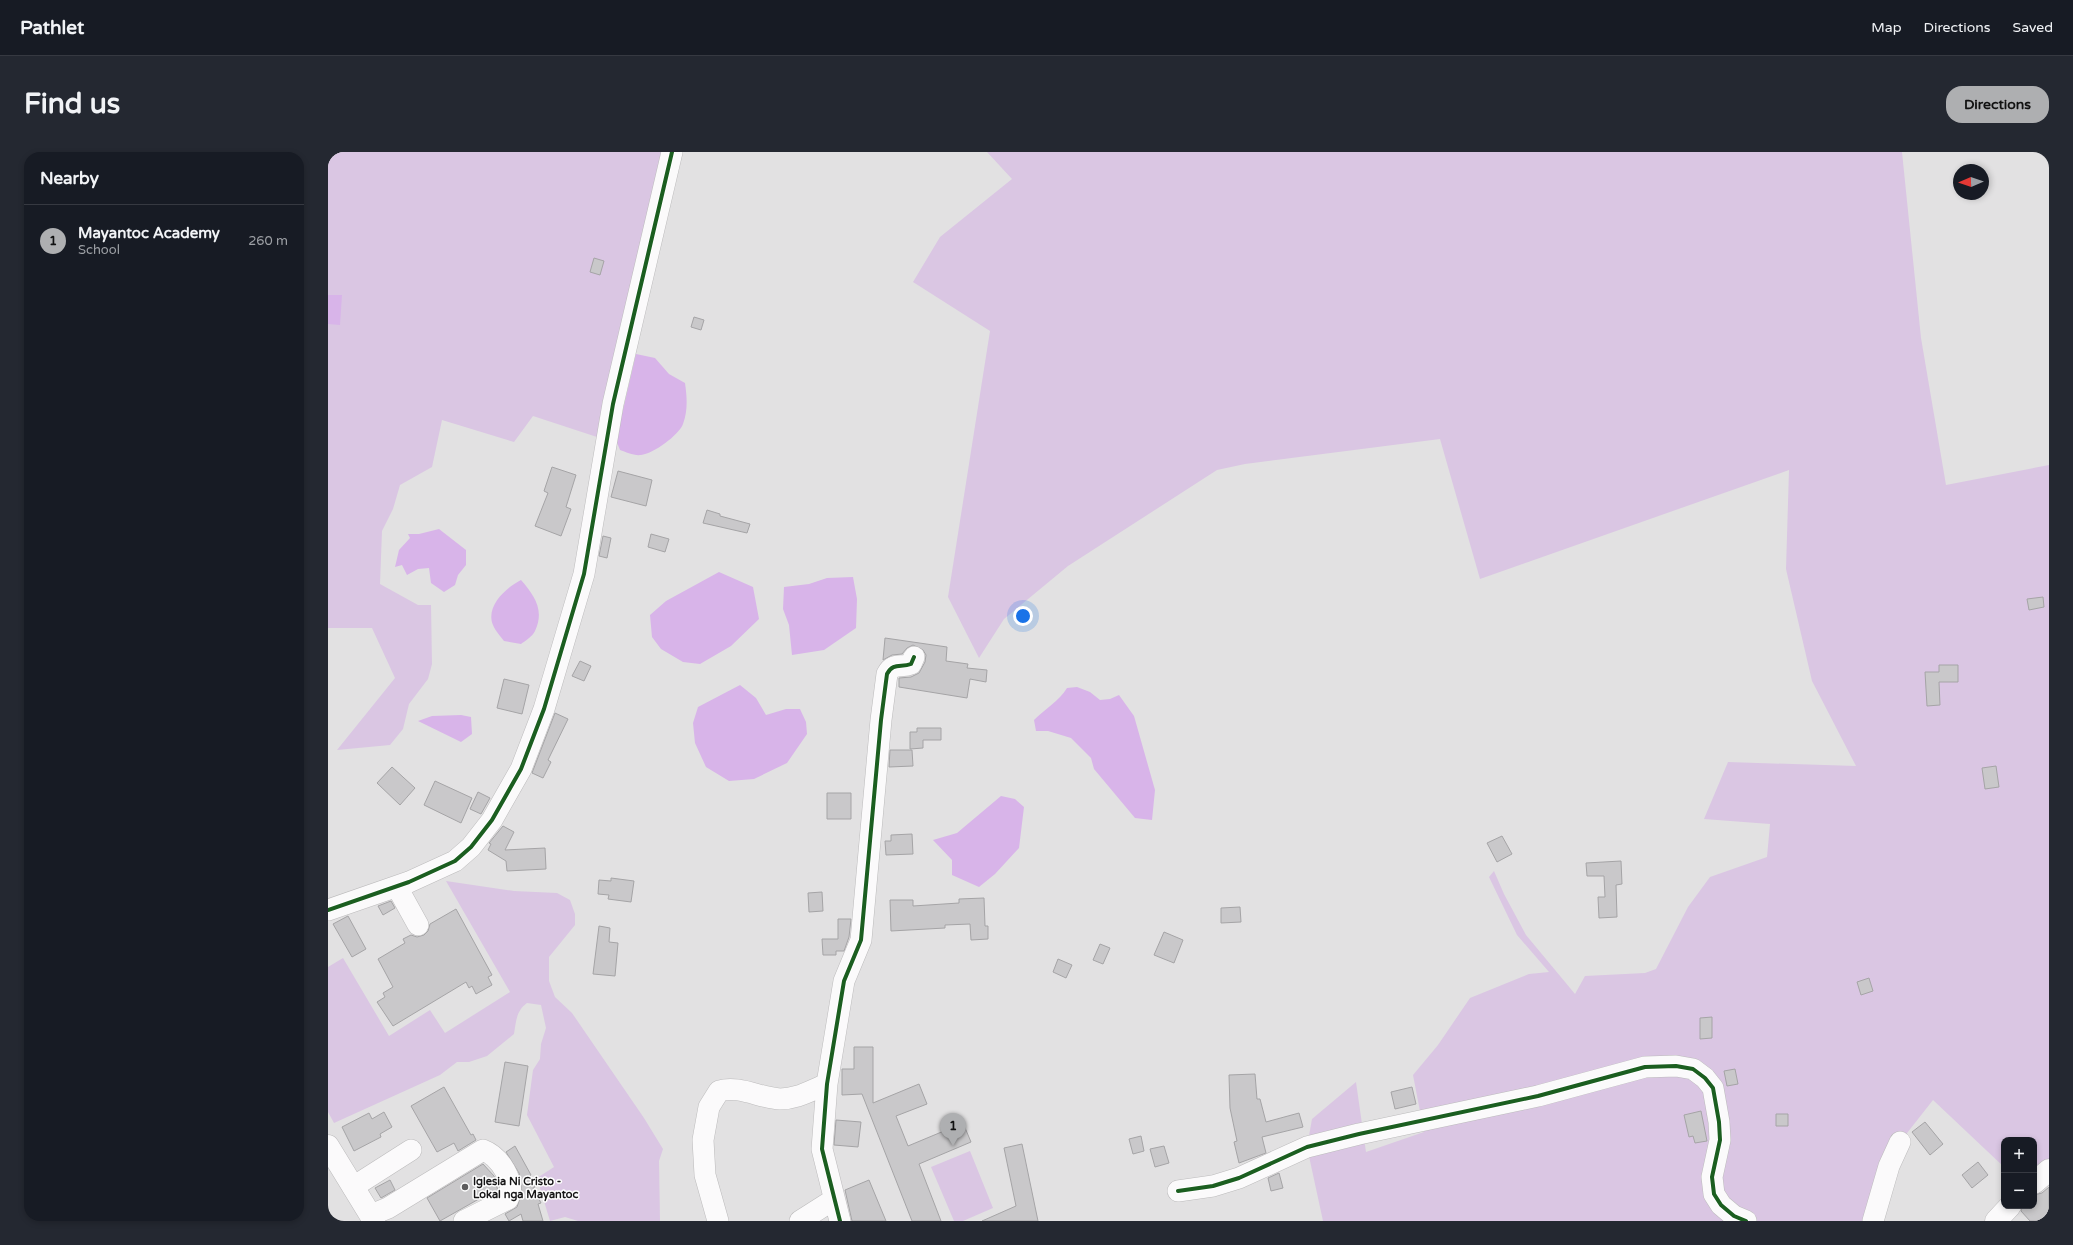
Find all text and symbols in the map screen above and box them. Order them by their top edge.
text: Pathlet [20,17,84,39]
text: Map [1871,19,1902,36]
text: Directions [1924,19,1991,36]
text: Saved [2013,19,2053,36]
button: Directions [1946,86,2049,123]
text: Find us [24,87,120,121]
north arrow [1953,164,1989,200]
text: Nearby [40,168,99,189]
text: Mayantoc Academy [78,224,220,242]
text: 1 [49,233,57,249]
text: 260 m [248,233,288,249]
text: School [78,242,120,258]
your location [1013,606,1033,626]
pin: 1 [940,1113,966,1146]
map controls [2001,1137,2037,1209]
button: + [2001,1137,2037,1173]
button: − [2001,1173,2037,1209]
place label: Iglesia Ni Cristo - Lokal nga Mayantoc [473,1175,578,1202]
marker: Iglesia Ni Cristo - Lokal nga Mayantoc [460,1182,470,1192]

